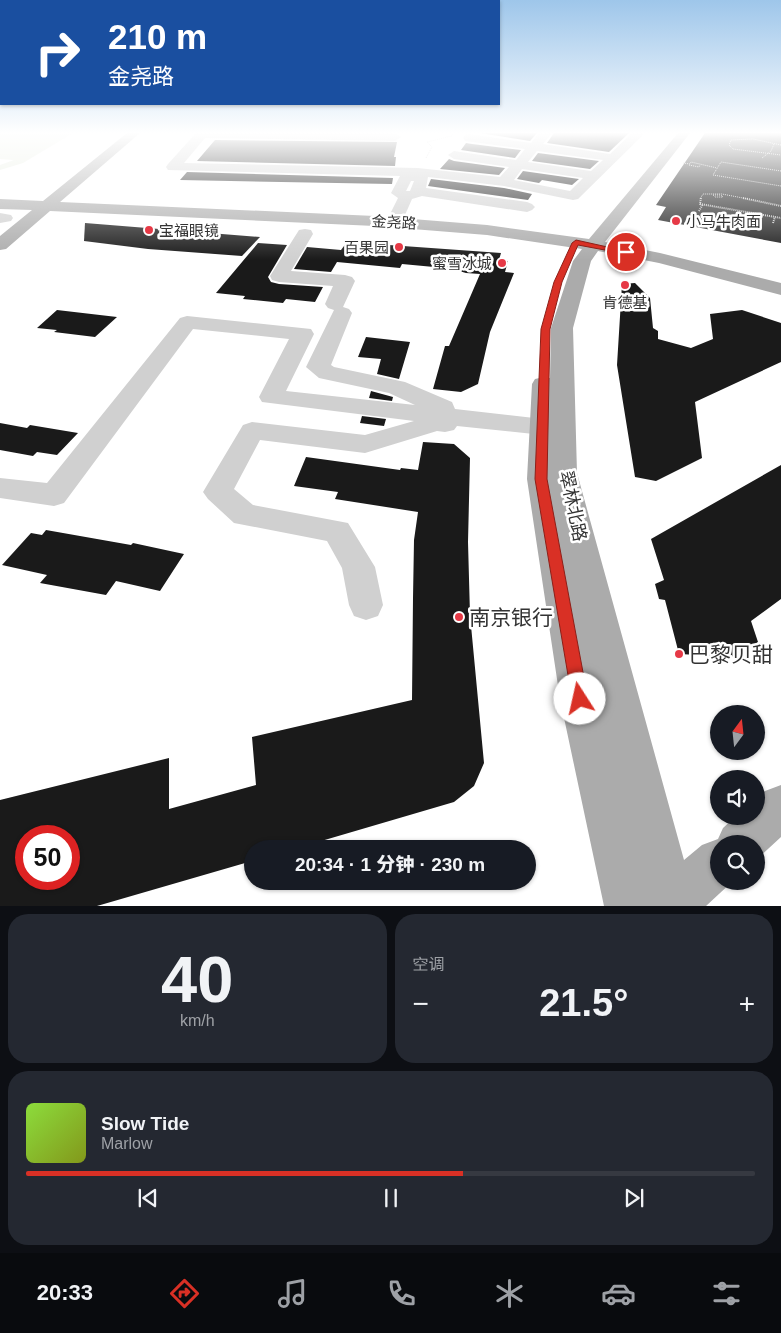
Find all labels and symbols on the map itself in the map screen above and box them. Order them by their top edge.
street label: 金尧路 [371,212,417,232]
place label: 小马牛肉面 [686,213,761,230]
marker: 小马牛肉面 [670,215,682,227]
place label: 宝福眼镜 [159,222,219,239]
marker: 宝福眼镜 [143,224,155,236]
pin [605,231,647,273]
place label: 百果园 [344,239,389,256]
marker: 百果园 [393,241,405,253]
place label: 蜜雪冰城 [432,255,492,272]
marker: 蜜雪冰城 [496,257,508,269]
marker: 肯德基 [619,279,631,291]
place label: 肯德基 [602,294,648,311]
street label: 翠林北路 [556,469,590,543]
place label: 南京银行 [469,606,553,629]
marker: 南京银行 [453,611,465,623]
place label: 巴黎贝甜 [689,643,773,666]
marker: 巴黎贝甜 [673,648,685,660]
position arrow [553,672,605,724]
north arrow [710,705,765,760]
speed limit sign: 50 [15,825,80,890]

